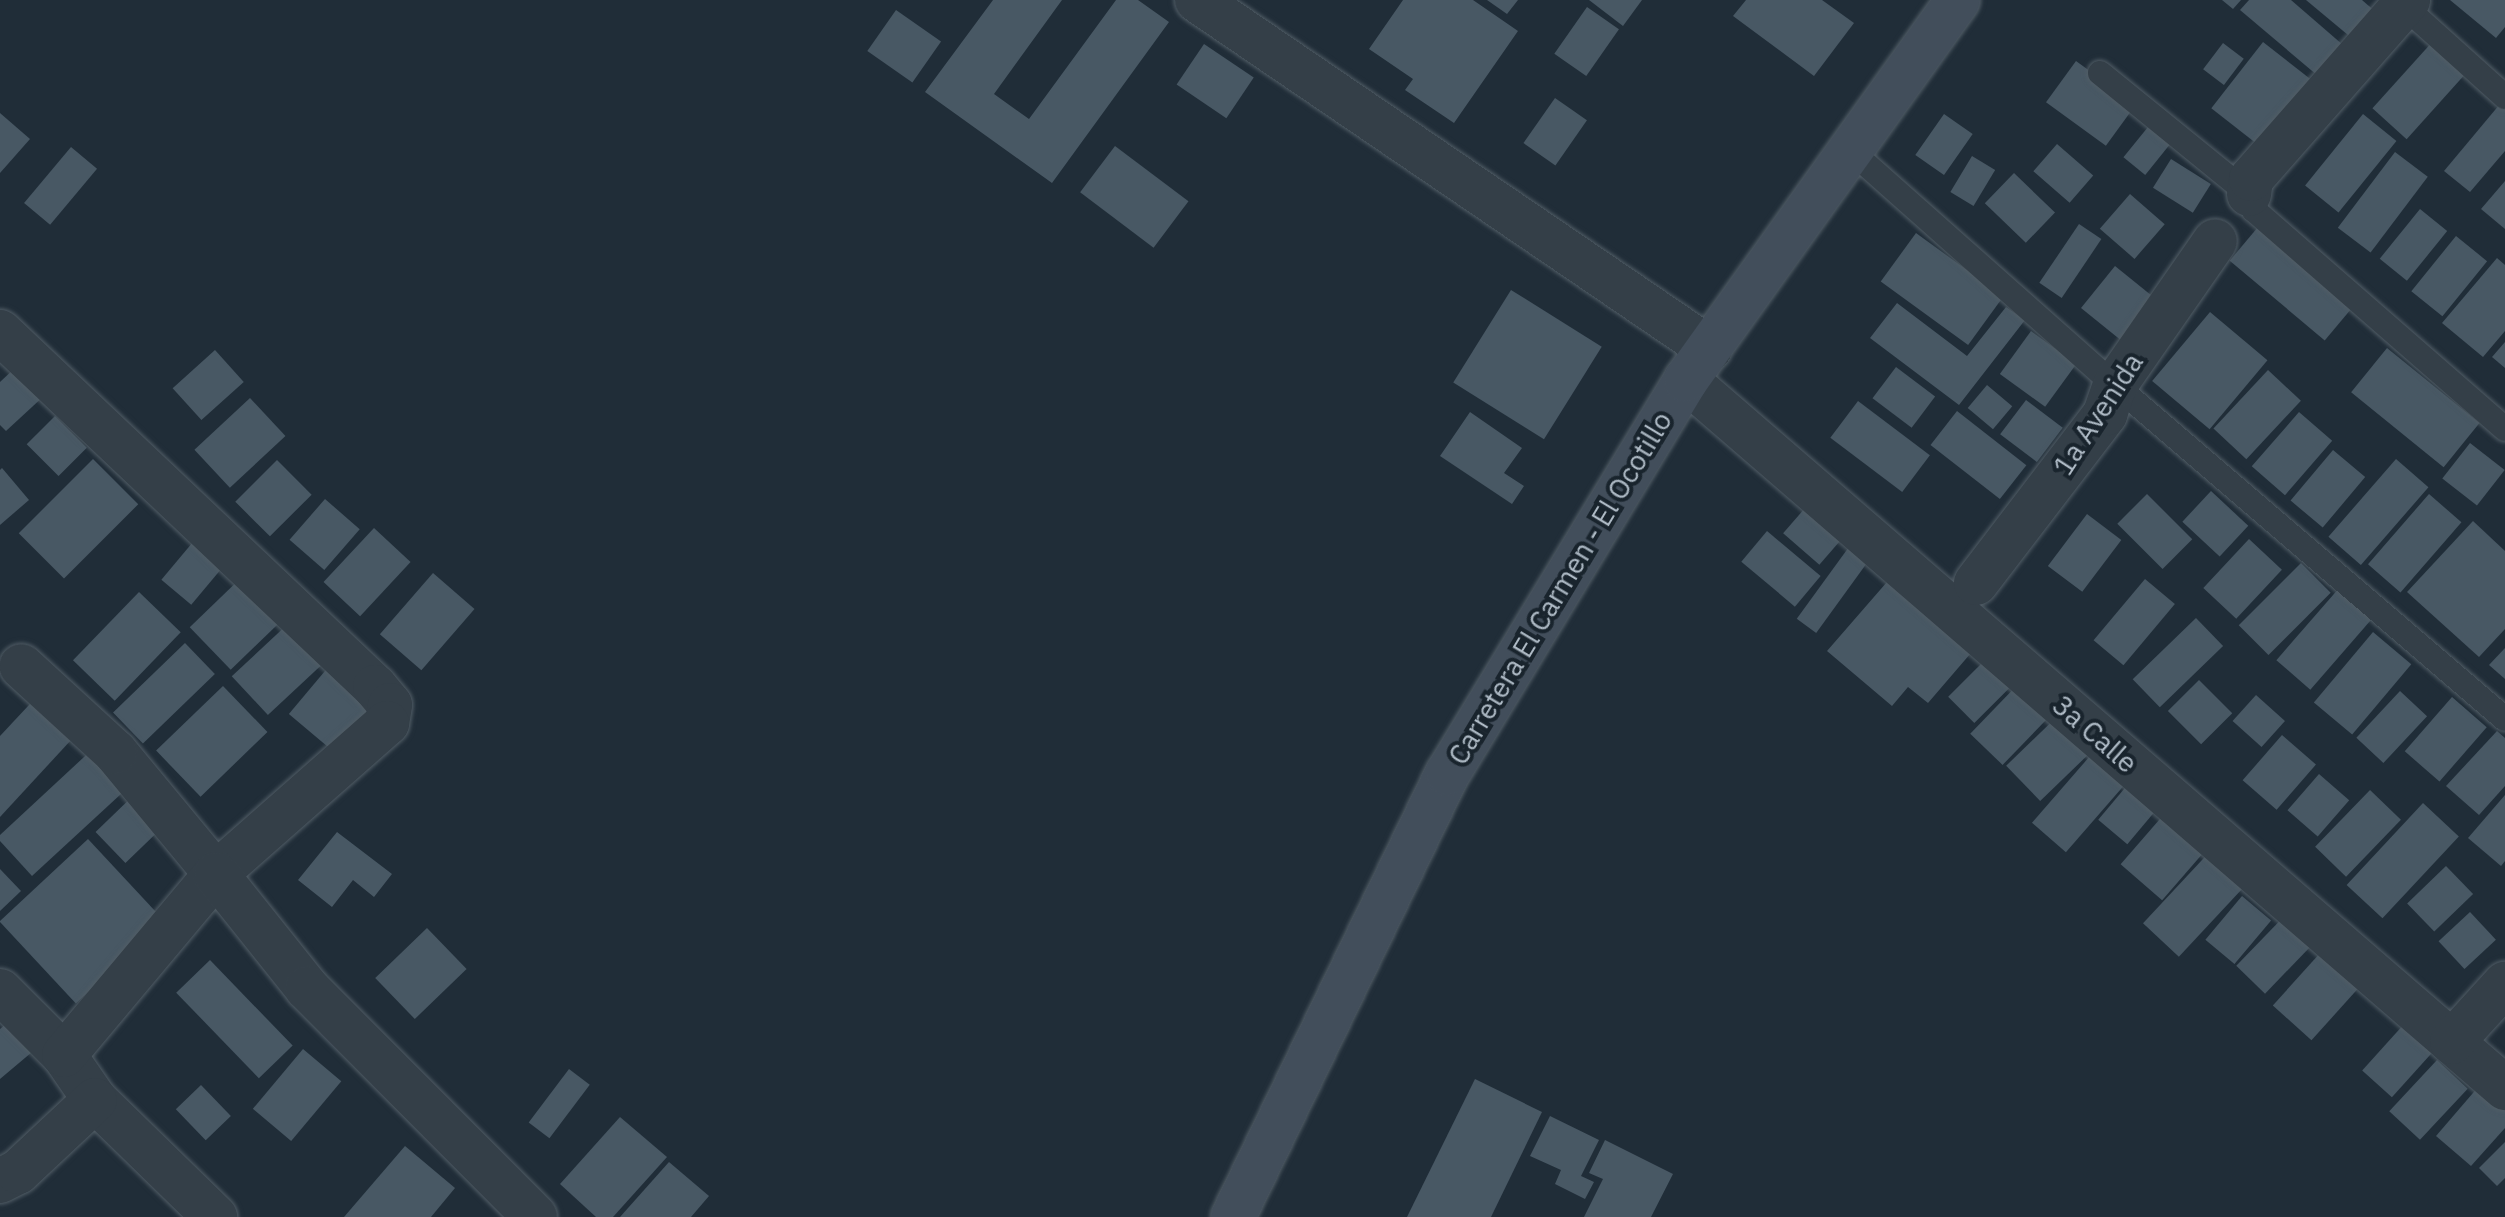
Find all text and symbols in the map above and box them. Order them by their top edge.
street label: 1a Avenida [2046,347,2150,481]
street label: Carretera El Carmen - El Ocotillo [1441,405,1679,771]
street label: 3a Calle [2046,688,2144,780]

